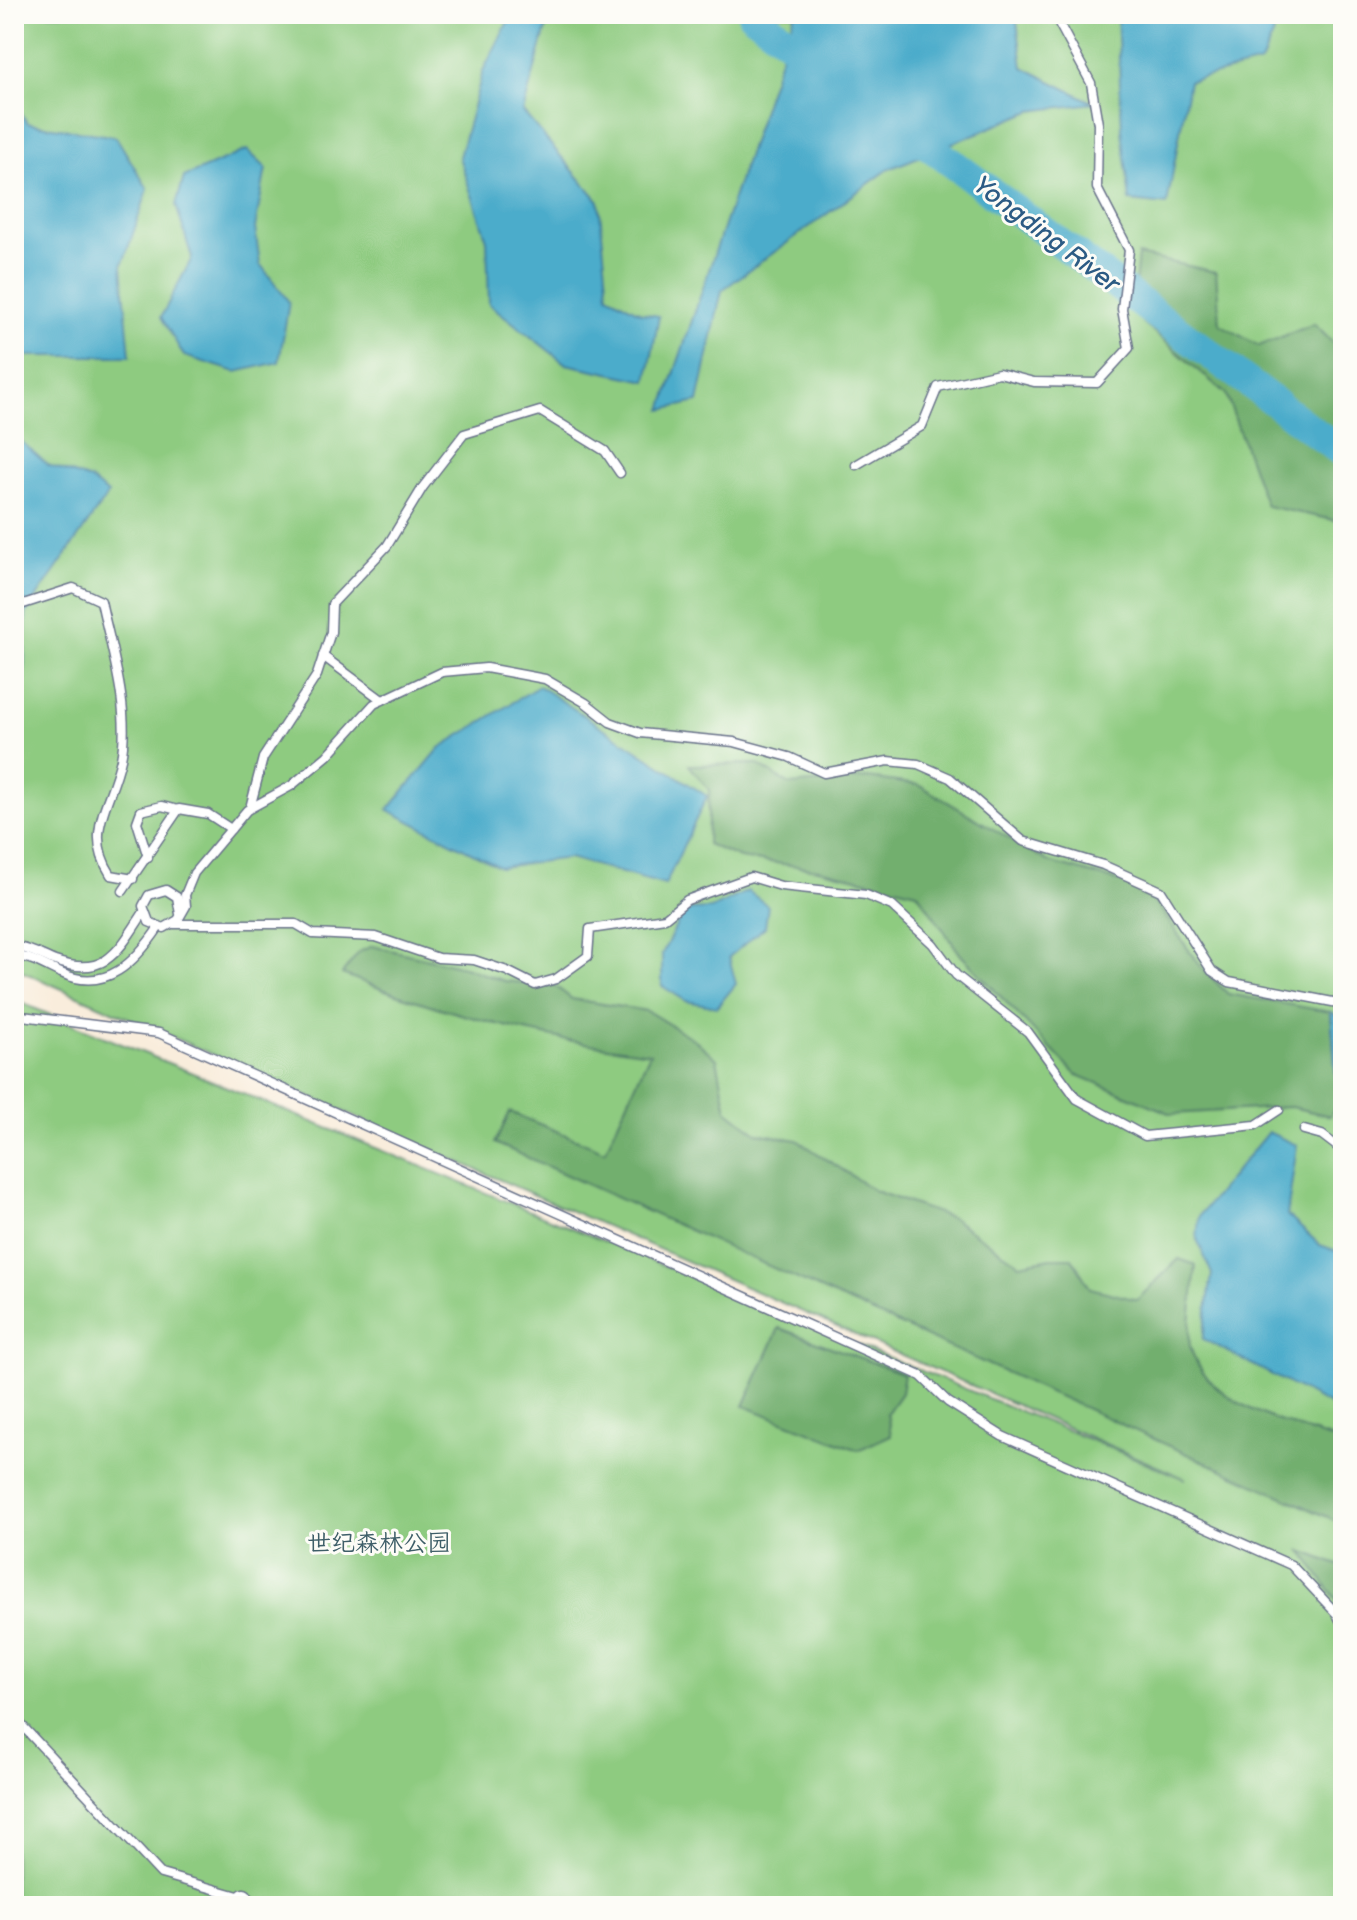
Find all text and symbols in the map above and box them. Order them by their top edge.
water label: Yongding River [967,170,1126,301]
park label: 世纪森林公园 [307,1529,451,1558]

